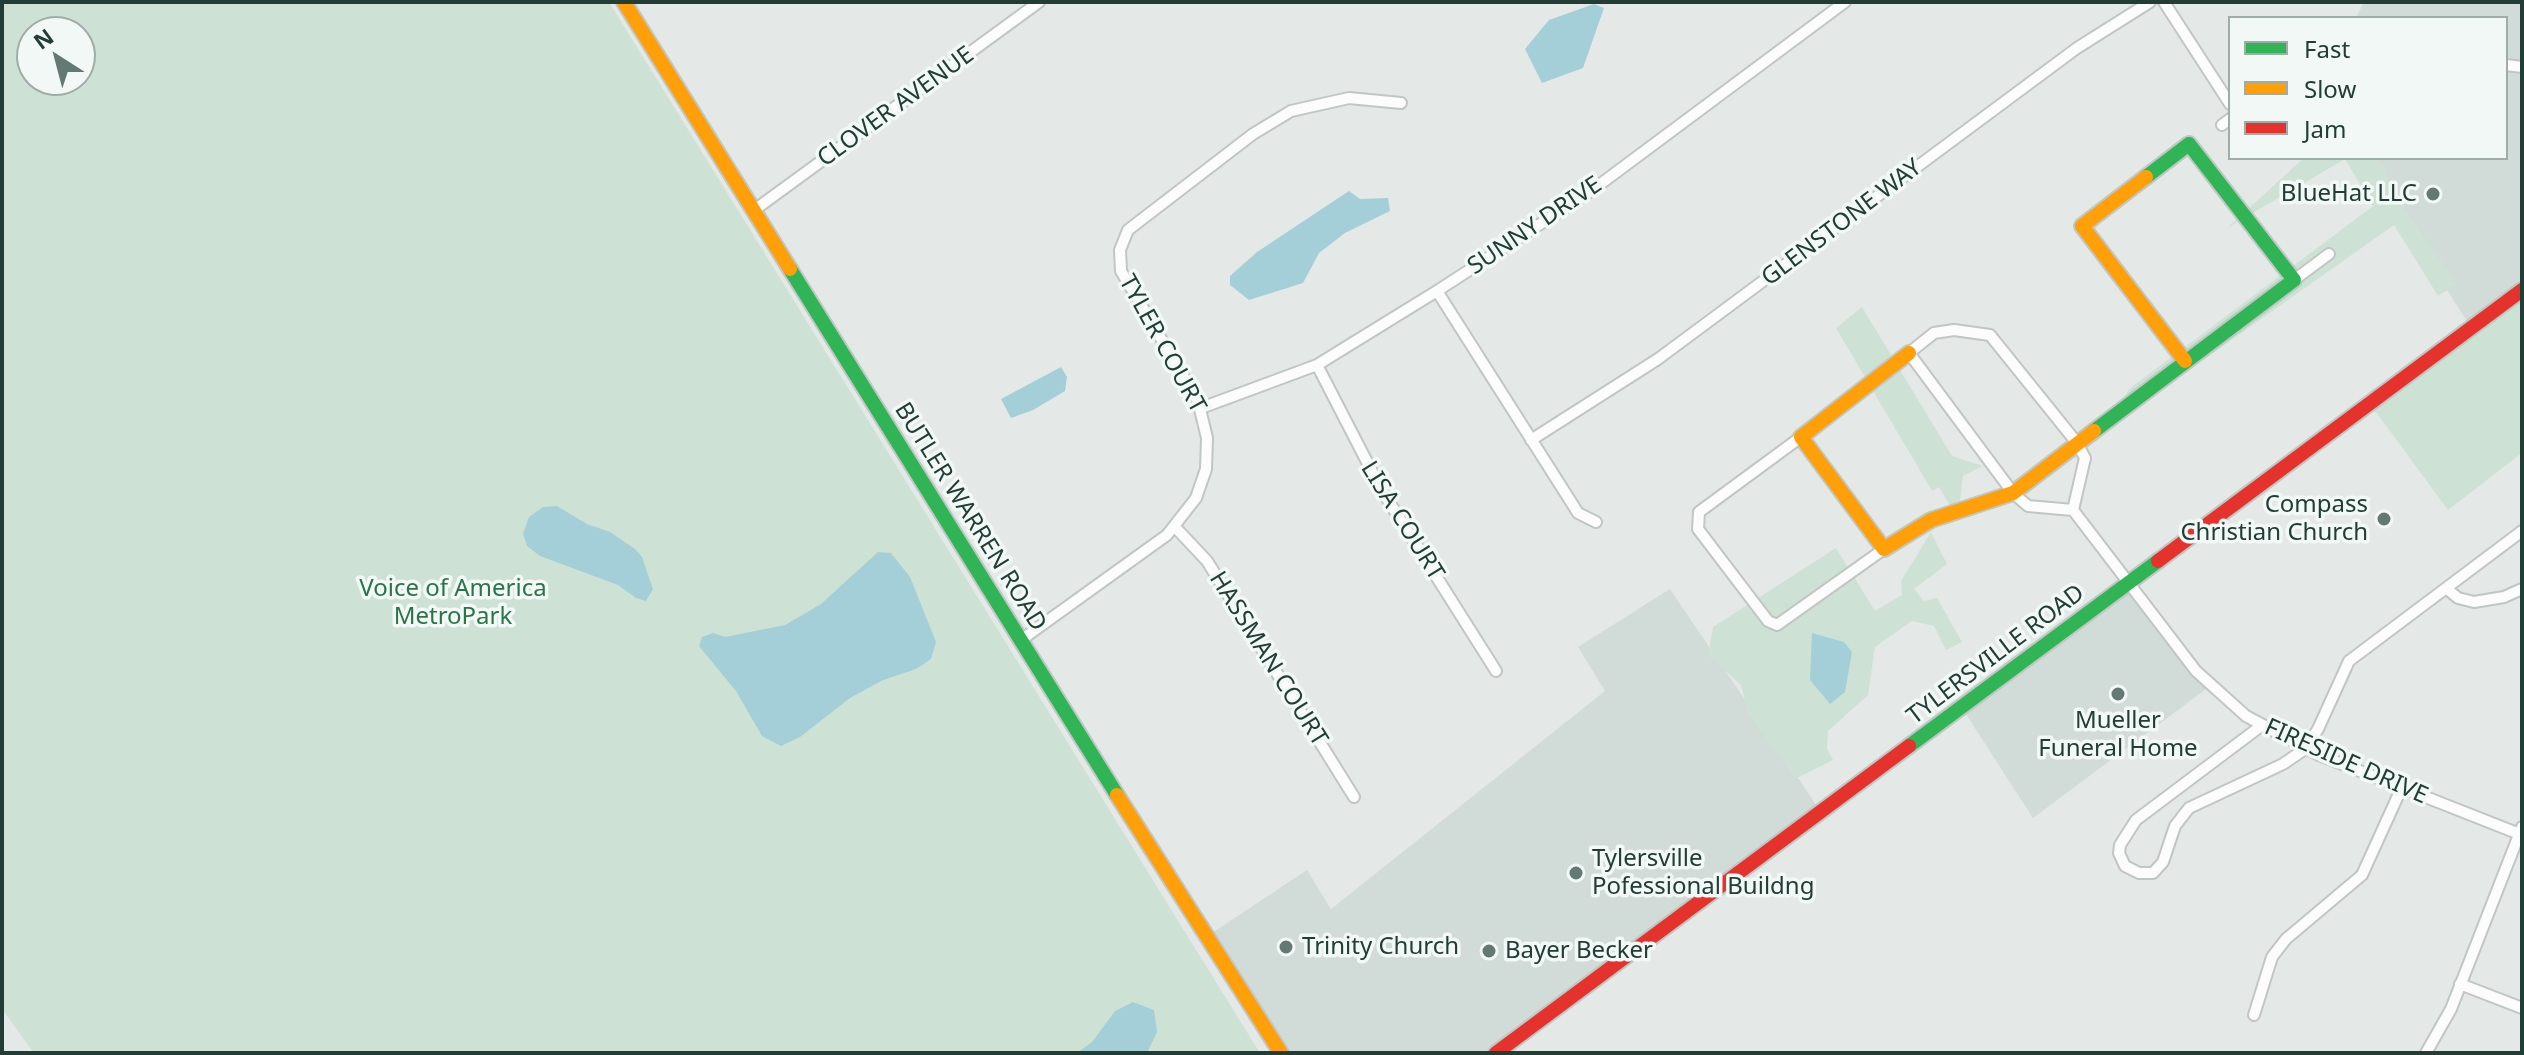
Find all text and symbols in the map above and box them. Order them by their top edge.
north arrow [16,16,96,96]
legend [2228,16,2508,160]
text: N [27,21,59,56]
text: Fast [2304,32,2350,65]
street label: CLOVER AVENUE [812,41,980,173]
text: Slow [2304,72,2356,105]
text: Jam [2304,112,2346,145]
street label: GLENSTONE WAY [1756,153,1928,293]
street label: SUNNY DRIVE [1463,171,1607,281]
place label: BlueHat LLC [2281,180,2417,208]
marker: BlueHat LLC [2424,185,2442,203]
street label: TYLER COURT [1112,270,1212,418]
street label: BUTLER WARREN ROAD [888,397,1052,637]
street label: LISA COURT [1354,456,1450,586]
place label: Compass Christian Church [2180,491,2368,547]
marker: Compass Christian Church [2375,510,2393,528]
street label: HASSMAN COURT [1203,566,1333,752]
park label: Voice of America MetroPark [359,575,547,631]
street label: TYLERSVILLE ROAD [1902,579,2090,731]
marker: Mueller Funeral Home [2109,685,2127,703]
place label: Mueller Funeral Home [2038,707,2198,763]
street label: FIRESIDE DRIVE [2260,713,2432,811]
place label: Tylersville Pofessional Buildng [1592,845,1814,901]
marker: Tylersville Pofessional Buildng [1567,864,1585,882]
place label: Trinity Church [1302,933,1459,961]
place label: Bayer Becker [1505,937,1653,965]
marker: Trinity Church [1277,938,1295,956]
marker: Bayer Becker [1480,942,1498,960]

